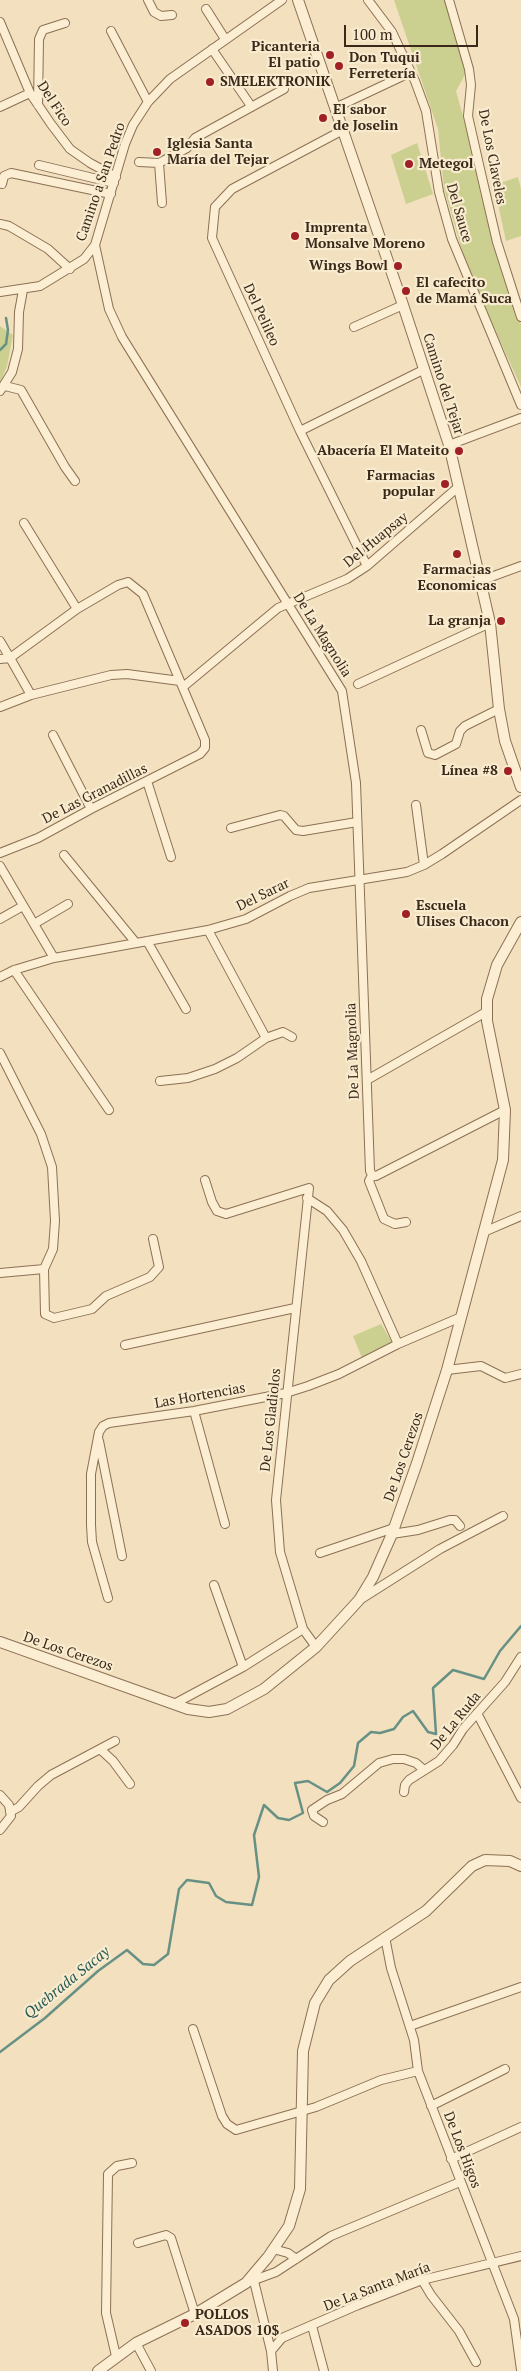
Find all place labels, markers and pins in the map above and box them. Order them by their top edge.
place label: Picanteria El patio [251,39,320,72]
marker: Picanteria El patio [324,49,336,61]
place label: Don Tuqui Ferretería [349,50,420,82]
marker: Don Tuqui Ferretería [333,60,345,72]
place label: SMELEKTRONIK [220,74,331,90]
marker: SMELEKTRONIK [204,76,216,88]
place label: El sabor de Joselin [333,102,398,134]
marker: El sabor de Joselin [317,112,329,124]
place label: Iglesia Santa María del Tejar [167,136,269,168]
marker: Iglesia Santa María del Tejar [151,146,163,158]
place label: Metegol [419,156,474,172]
marker: Metegol [403,158,415,170]
place label: Imprenta Monsalve Moreno [305,220,425,252]
marker: Imprenta Monsalve Moreno [289,230,301,242]
place label: Wings Bowl [309,258,388,274]
marker: Wings Bowl [392,260,404,272]
place label: El cafecito de Mamá Suca [416,275,512,308]
marker: El cafecito de Mamá Suca [400,285,412,297]
place label: Abacería El Mateito [317,443,449,459]
marker: Abacería El Mateito [453,445,465,457]
place label: Farmacias popular [367,468,435,501]
marker: Farmacias popular [439,478,451,490]
marker: Farmacias Economicas [451,548,463,560]
place label: Farmacias Economicas [417,562,497,594]
place label: La granja [428,613,491,629]
marker: La granja [495,615,507,627]
place label: Línea #8 [441,763,498,779]
marker: Línea #8 [502,765,514,777]
place label: Escuela Ulises Chacon [416,898,509,930]
marker: Escuela Ulises Chacon [400,908,412,920]
place label: POLLOS ASADOS 10$ [195,2307,279,2340]
marker: POLLOS ASADOS 10$ [179,2317,191,2329]

